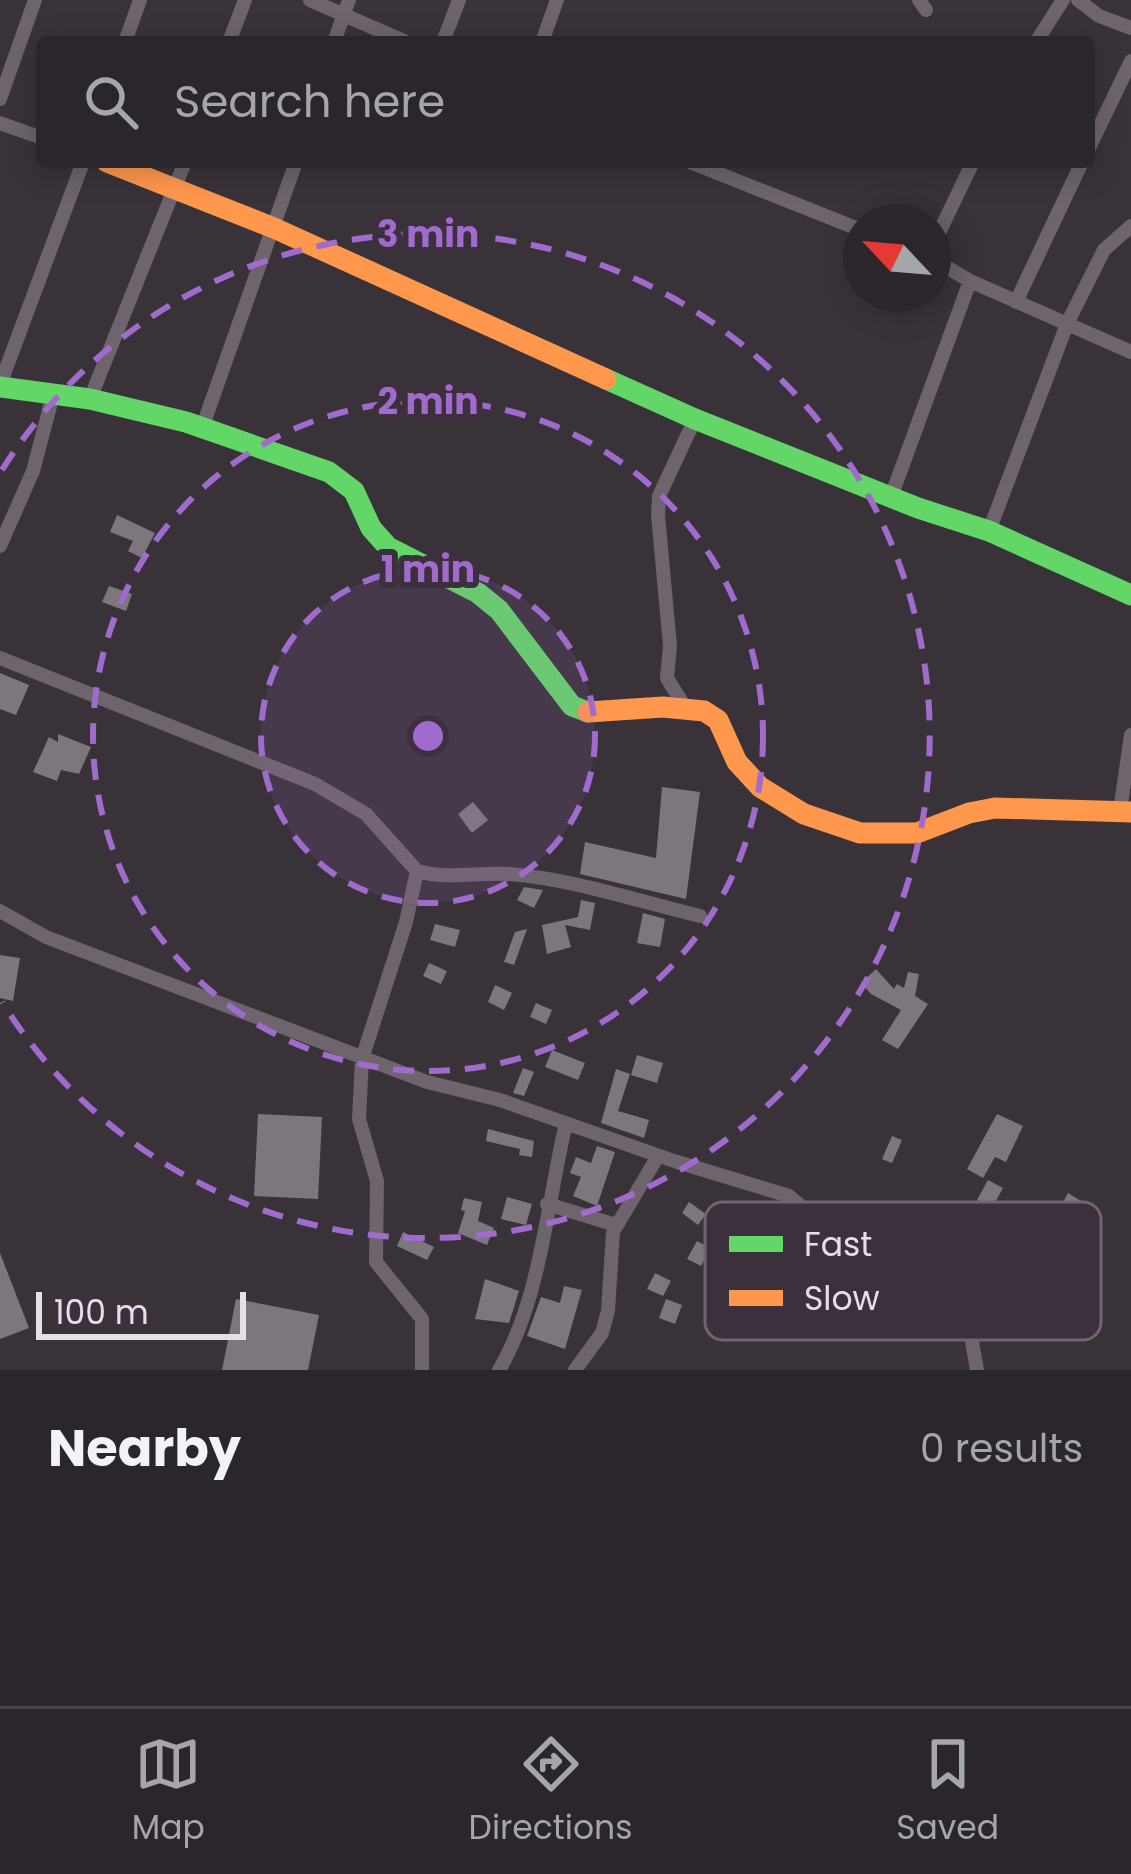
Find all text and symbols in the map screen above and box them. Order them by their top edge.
search box [36,36,1095,168]
icon: search [78,69,144,135]
text: Search here [174,70,445,133]
north arrow [843,204,951,312]
text: 3 min [377,209,479,260]
text: 2 min [377,376,479,427]
text: 1 min [381,544,475,595]
centre of rings [407,715,449,757]
legend [705,1202,1101,1340]
text: Fast [804,1221,872,1268]
text: Slow [804,1275,880,1322]
scale bar [36,1286,246,1339]
text: 100 m [54,1289,149,1336]
text: Nearby [48,1412,241,1484]
text: 0 results [920,1421,1083,1476]
tab: Map [132,1731,205,1853]
tab: Directions [469,1731,632,1853]
tab: Saved [896,1731,999,1853]

